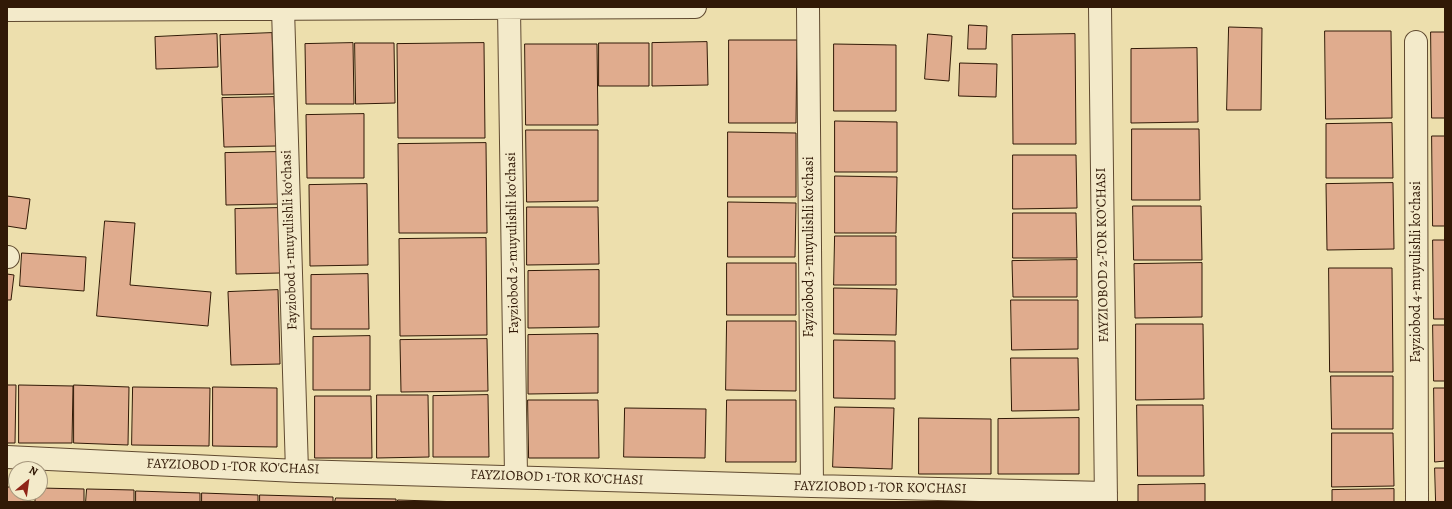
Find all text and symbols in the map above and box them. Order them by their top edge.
street label: Fayziobod 1-muyulishli koʻchasi [278,150,302,330]
street label: Fayziobod 2-muyulishli koʻchasi [503,152,523,334]
street label: Fayziobod 3-muyulishli koʻchasi [802,156,818,338]
street label: FAYZIOBOD 2-TOR KO'CHASI [1093,167,1113,343]
street label: Fayziobod 4-muyulishli koʻchasi [1409,181,1425,363]
street label: FAYZIOBOD 1-TOR KO'CHASI [146,456,320,478]
north arrow [8,461,48,501]
text: N [26,462,41,479]
street label: FAYZIOBOD 1-TOR KO'CHASI [470,467,644,489]
street label: FAYZIOBOD 1-TOR KO'CHASI [793,478,967,498]

